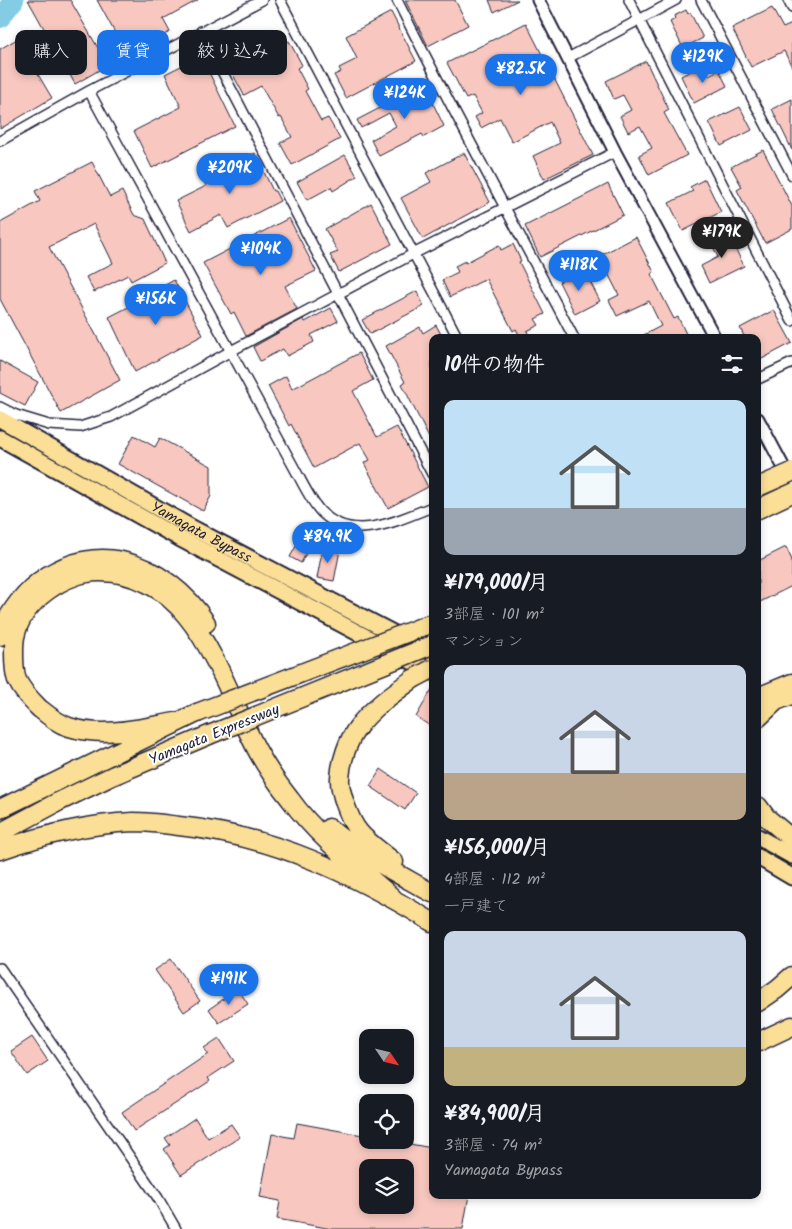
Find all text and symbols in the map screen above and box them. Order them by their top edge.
chip: 購入 [15,30,87,75]
chip: 賃貸 [97,30,169,75]
chip: 絞り込み [179,30,287,75]
pin: ¥129K [668,42,738,84]
text: ¥129K [682,45,724,70]
pin: ¥82.5K [480,54,562,96]
text: ¥82.5K [496,57,546,82]
pin: ¥124K [370,78,440,120]
text: ¥124K [384,81,426,106]
pin: ¥209K [195,152,265,195]
text: ¥209K [207,156,253,181]
pin: ¥179K [687,216,757,259]
text: ¥179K [702,220,742,245]
pin: ¥104K [226,234,296,276]
text: ¥104K [240,237,282,262]
pin: ¥118K [544,250,614,292]
text: ¥118K [560,253,598,278]
pin: ¥156K [121,284,191,326]
text: ¥156K [135,287,177,312]
text: 10件の物件 [444,349,545,382]
icon: filters [718,350,746,378]
icon: home [550,432,640,522]
street label: Yamagata Bypass [146,496,256,570]
pin: ¥84.9K [287,522,369,564]
text: ¥84.9K [303,525,353,550]
text: ¥179,000/月 [444,567,549,600]
text: 3部屋 · 101 m² [444,602,544,627]
text: マンション [444,629,523,654]
street label: Yamagata Expressway [146,697,284,772]
icon: home [550,697,640,787]
text: ¥156,000/月 [444,832,550,865]
text: 4部屋 · 112 m² [444,867,545,892]
text: 一戸建て [444,894,508,919]
icon: home [550,963,640,1053]
pin: ¥191K [194,964,264,1006]
text: ¥191K [210,967,248,992]
north arrow [359,1029,414,1084]
map controls [359,1029,414,1214]
button: locate [359,1094,414,1149]
text: ¥84,900/月 [444,1098,545,1131]
text: 3部屋 · 74 m² [444,1133,542,1158]
text: Yamagata Bypass [444,1158,563,1183]
button: layers [359,1159,414,1214]

